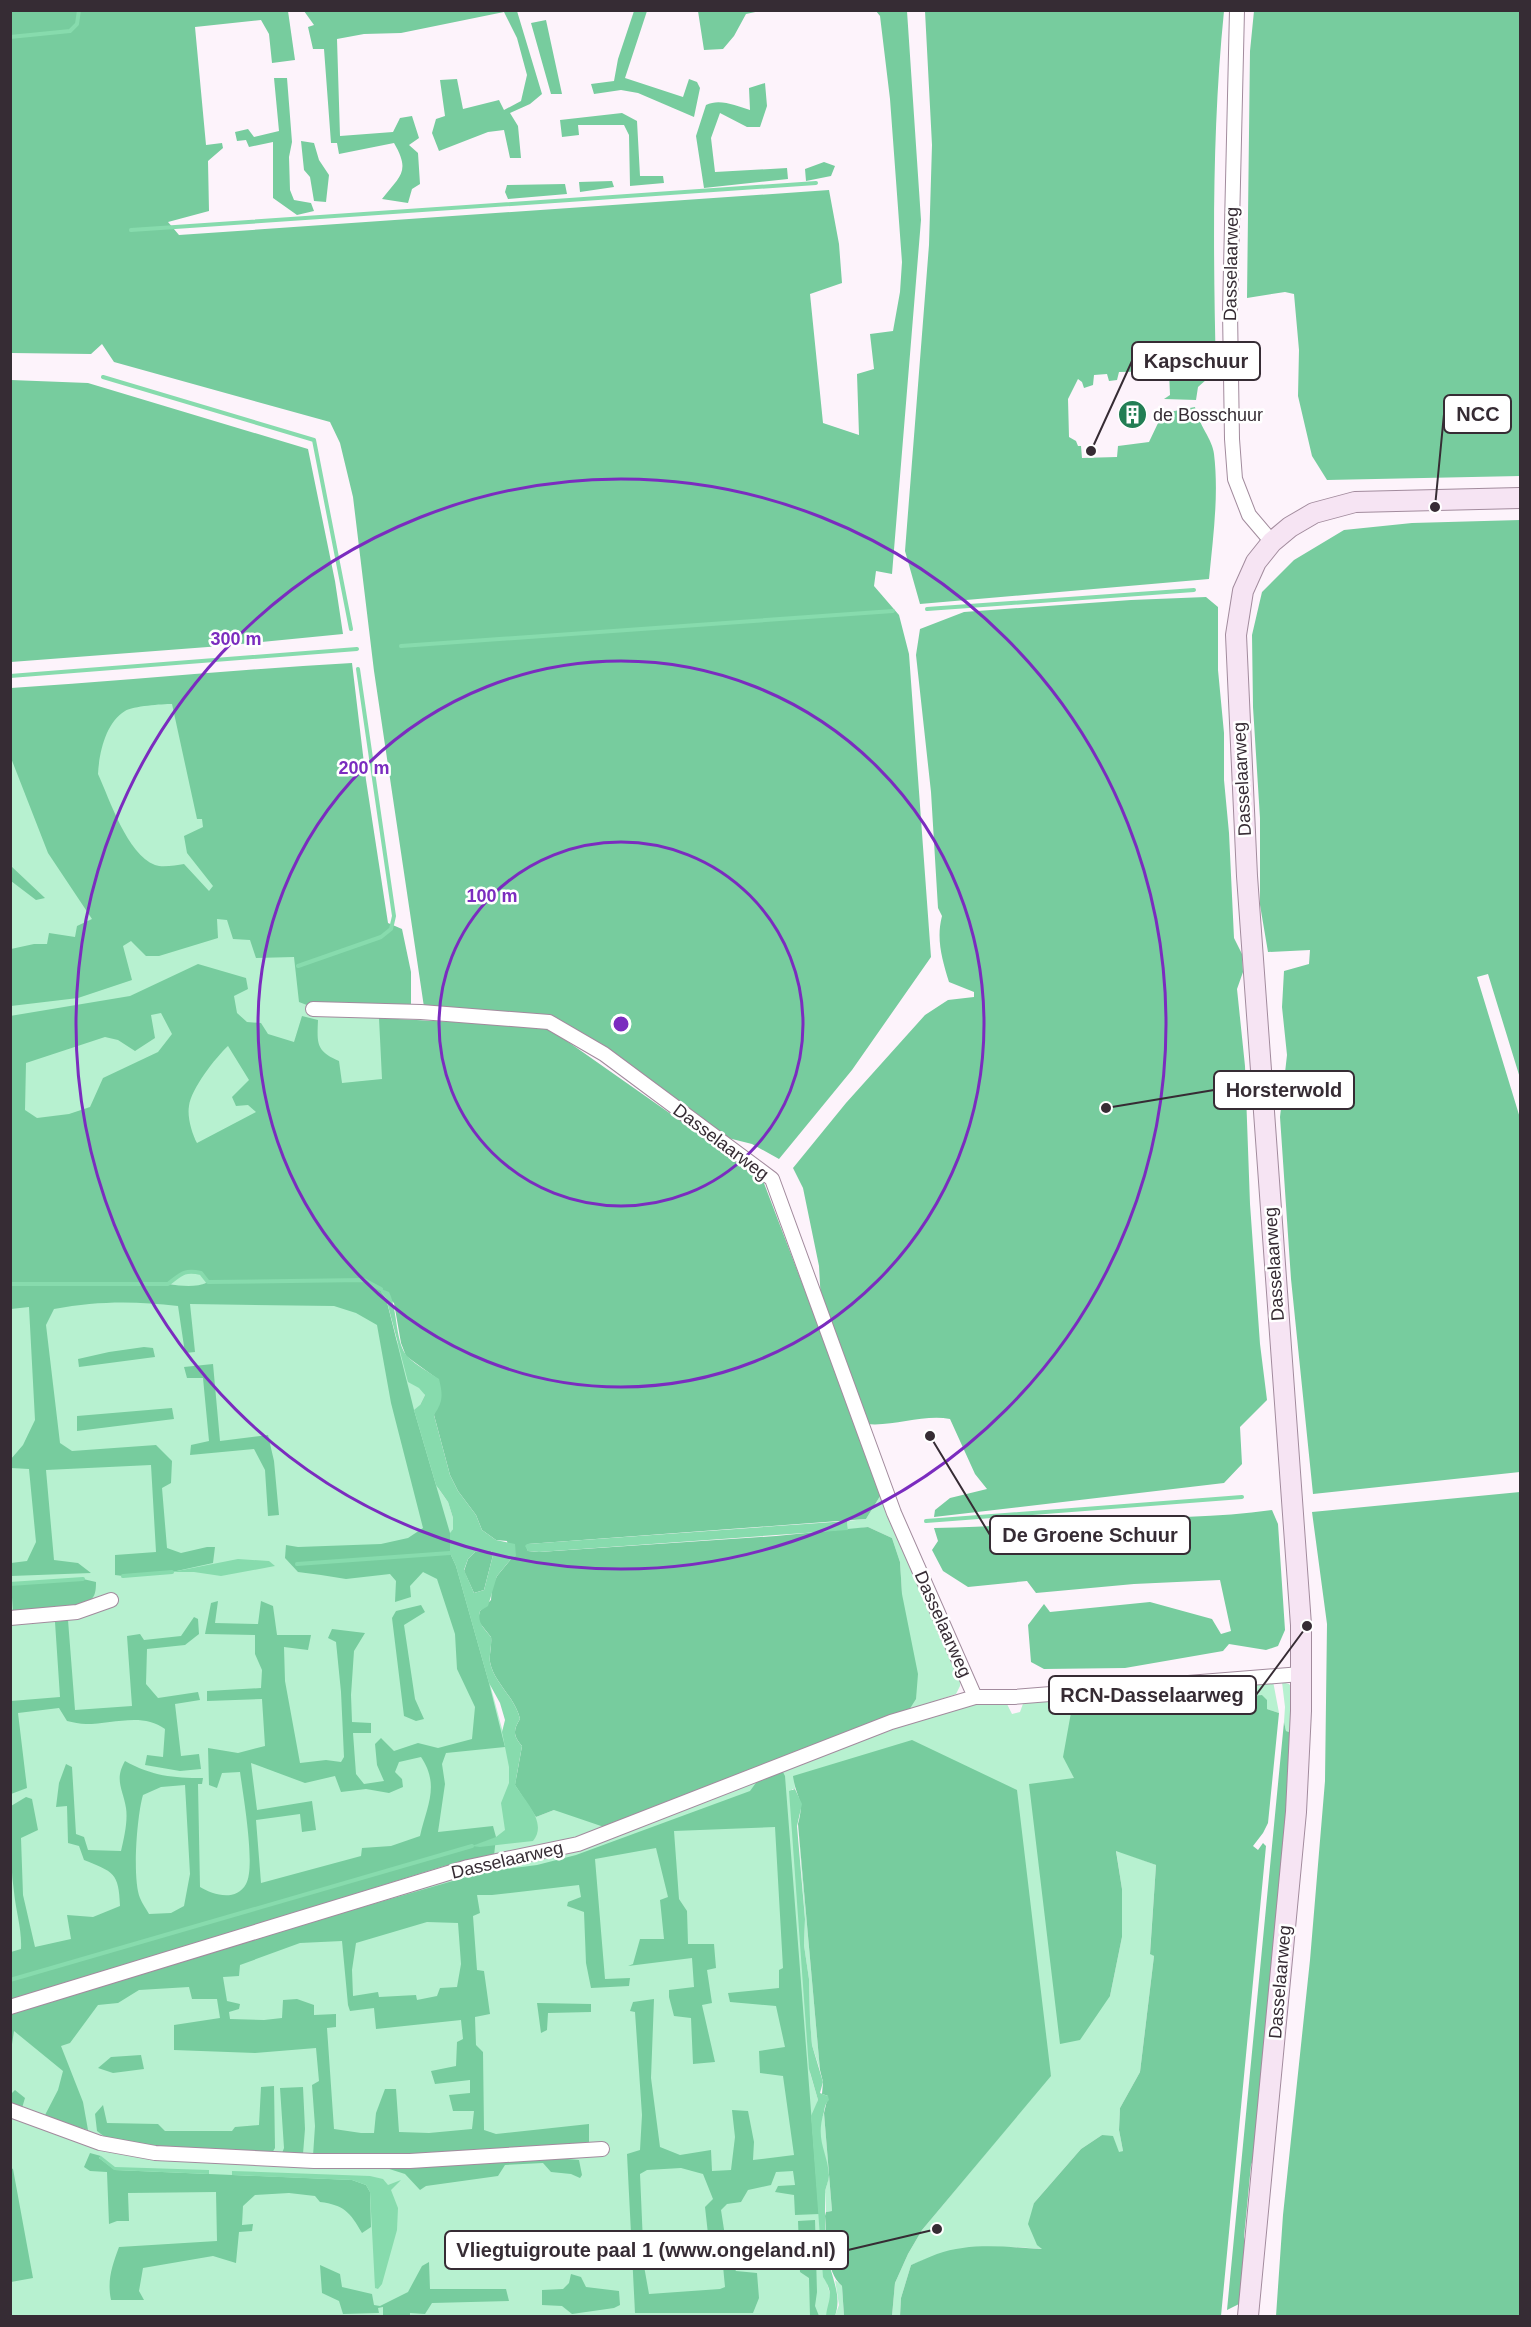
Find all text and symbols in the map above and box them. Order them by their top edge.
street label: Dasselaarweg [1220,207,1242,321]
callout: Kapschuur [1132,342,1260,380]
text: Kapschuur [1144,350,1248,372]
callout: NCC [1444,395,1511,433]
building icon: de Bosschuur [1116,399,1148,431]
text: NCC [1456,403,1500,425]
place label: de Bosschuur [1153,405,1263,425]
text: 300 m [210,629,262,649]
street label: Dasselaarweg [1229,722,1255,836]
text: 200 m [338,758,390,778]
text: 100 m [466,886,518,906]
centre of rings [611,1014,631,1034]
callout: Horsterwold [1214,1071,1354,1109]
text: Horsterwold [1226,1079,1342,1101]
street label: Dasselaarweg [669,1100,773,1184]
street label: Dasselaarweg [1260,1206,1288,1322]
callout: De Groene Schuur [990,1516,1190,1554]
text: De Groene Schuur [1002,1524,1178,1546]
street label: Dasselaarweg [911,1568,975,1680]
callout: RCN-Dasselaarweg [1049,1676,1256,1714]
text: RCN-Dasselaarweg [1060,1684,1244,1706]
street label: Dasselaarweg [449,1837,565,1883]
street label: Dasselaarweg [1265,1924,1295,2040]
callout: Vliegtuigroute paal 1 (www.ongeland.nl) [445,2231,848,2269]
text: Vliegtuigroute paal 1 (www.ongeland.nl) [456,2239,836,2261]

